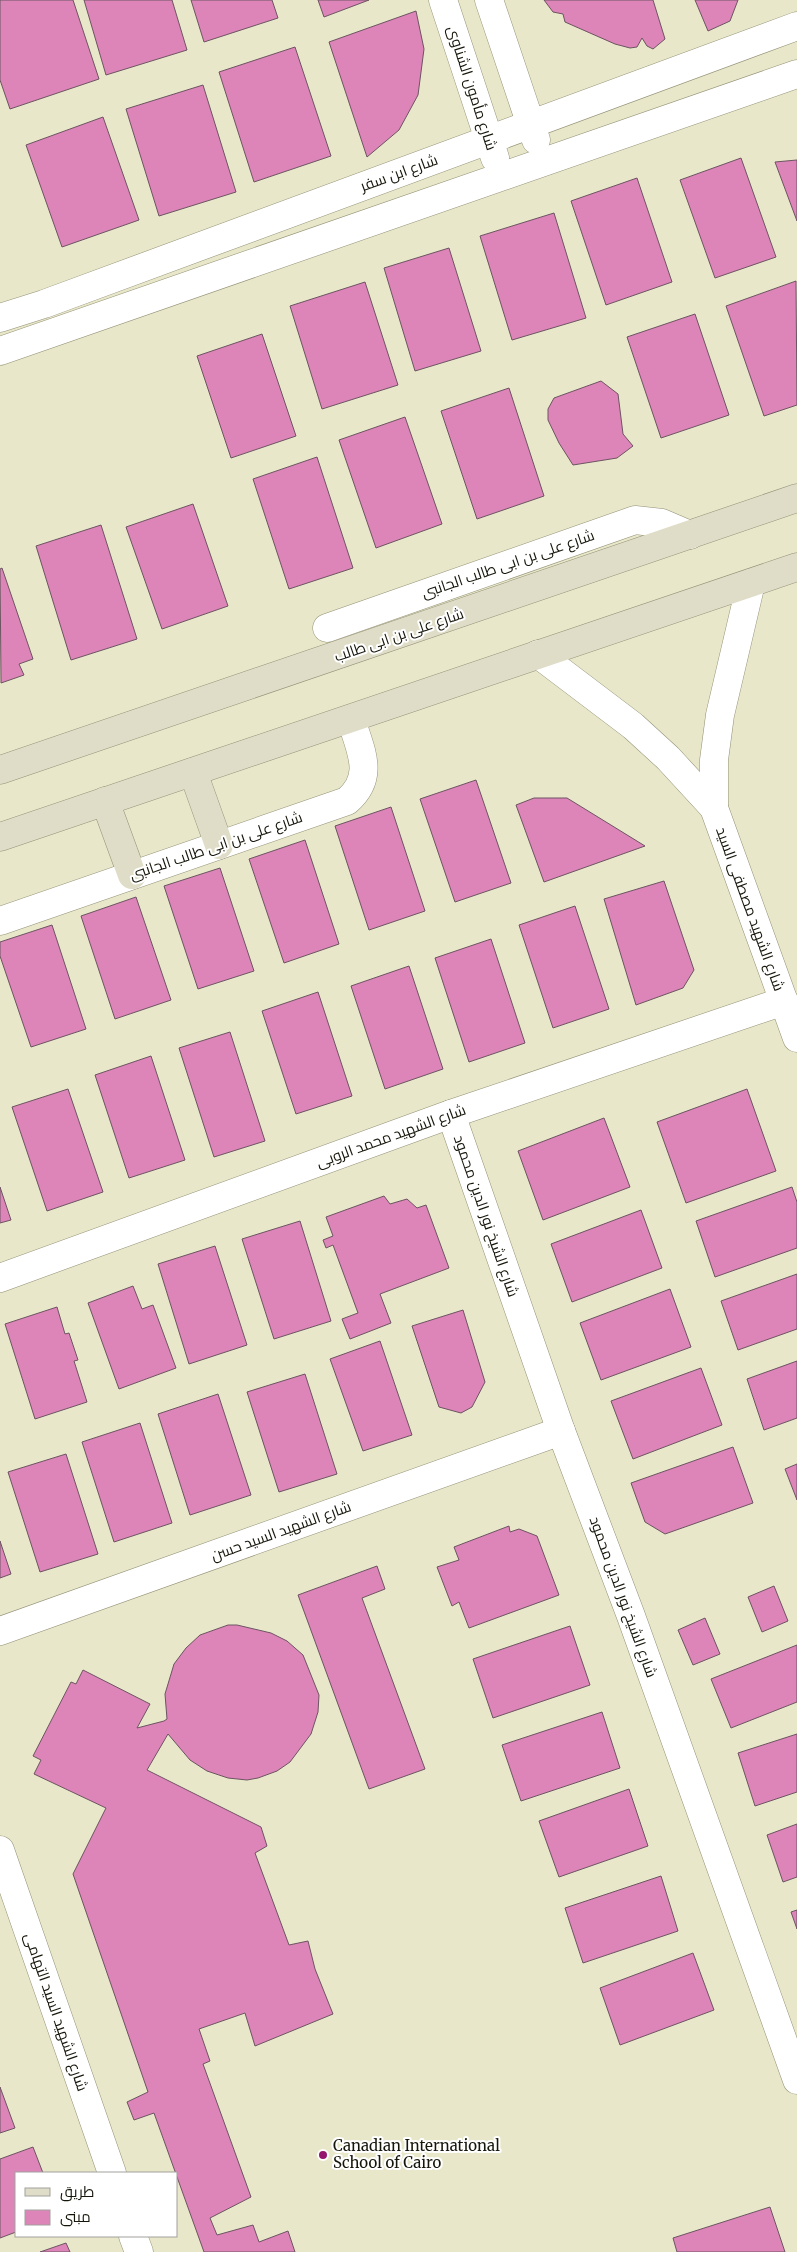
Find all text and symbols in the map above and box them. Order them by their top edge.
street label: شارع مأمون الشناوى [441,23,502,153]
street label: شارع ابن سفر [356,150,441,198]
street label: شارع على بن ابى طالب الجانبى [419,525,597,604]
street label: شارع على بن ابى طالب [332,603,467,667]
street label: شارع على بن ابى طالب الجانبى [127,807,305,886]
street label: شارع الشهيد مصطفى السيد [710,824,789,994]
street label: شارع الشهيد محمد الروبى [313,1100,469,1173]
street label: شارع الشيخ نور الدين محمود [448,1132,523,1300]
street label: شارع الشهيد السيد حسن [208,1496,354,1567]
street label: شارع الشيخ نور الدين محمود [584,1514,662,1681]
street label: شارع الشهيد السيد التهامى [19,1930,93,2094]
place label: Canadian International School of Cairo [333,2136,500,2172]
marker: Canadian International School of Cairo [317,2149,329,2161]
legend [15,2172,178,2237]
text: طريق [60,2182,94,2202]
text: مبنى [60,2207,91,2227]

